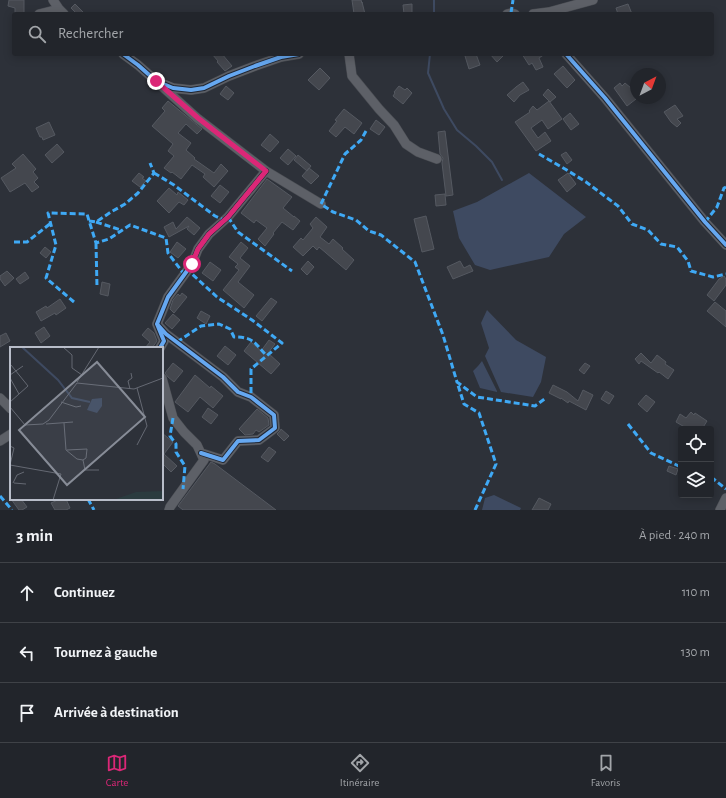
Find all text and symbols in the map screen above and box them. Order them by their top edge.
search box [12,12,714,56]
icon: search [26,23,48,45]
text: Rechercher [58,26,123,41]
north arrow [630,68,666,104]
route end [147,72,165,90]
route start [183,255,201,273]
inset map [10,347,163,500]
map controls [678,426,714,498]
button: locate [678,426,714,462]
button: layers [678,462,714,498]
text: 3 min [16,527,53,544]
text: À pied · 240 m [639,529,710,542]
icon: ahead [16,582,38,604]
text: Continuez [54,585,115,600]
text: 110 m [682,586,710,599]
icon: left [16,642,38,664]
text: Tournez à gauche [54,645,157,660]
text: 130 m [681,646,710,659]
icon: arrive [16,702,38,724]
text: Arrivée à destination [54,705,179,720]
tab: Carte [106,752,128,789]
tab: Itinéraire [340,752,379,789]
tab: Favoris [591,752,620,789]

